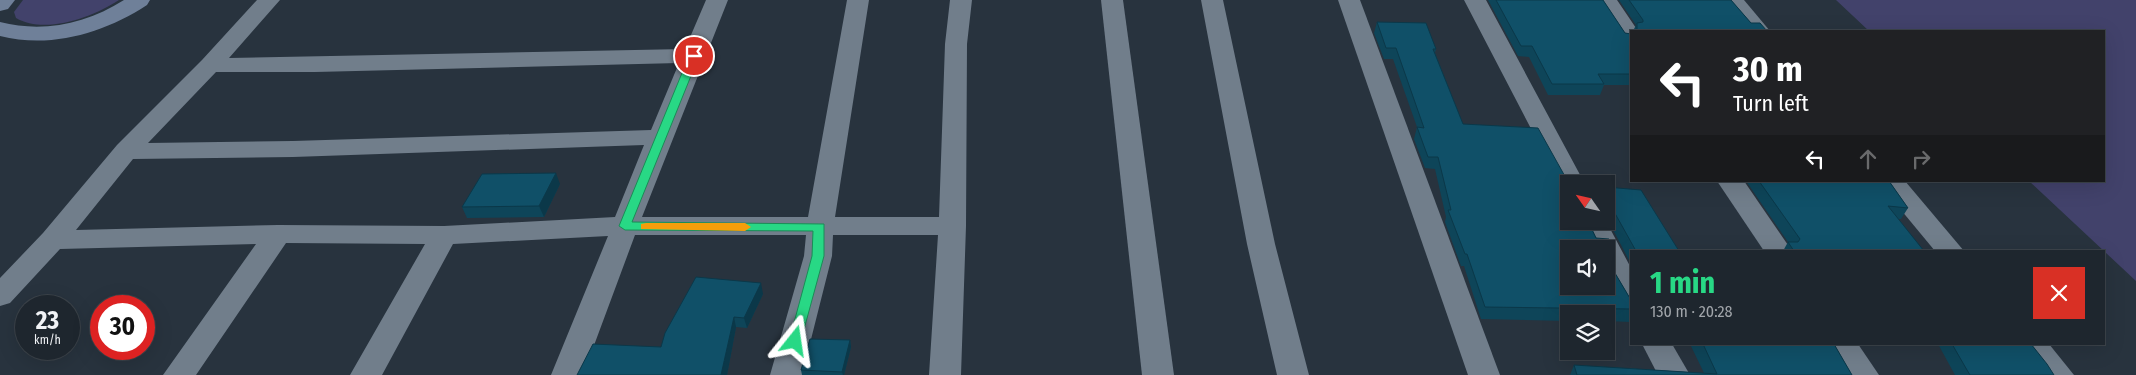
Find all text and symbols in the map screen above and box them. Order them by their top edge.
pin [673,35,715,77]
icon: arrive [680,42,708,70]
text: 30 m [1733,48,1803,90]
icon: left [1650,50,1715,115]
text: Turn left [1733,90,1809,117]
icon: left [1801,145,1829,173]
icon: ahead [1854,145,1882,173]
icon: right [1907,145,1935,173]
north arrow [1560,175,1615,230]
map controls [1560,175,1615,360]
button: sound [1560,240,1615,295]
text: 1 min [1650,265,1715,301]
button: close [2033,267,2085,319]
speed limit sign: 30 [90,295,155,360]
text: 130 m · 20:28 [1650,302,1733,321]
button: layers [1560,305,1615,360]
text: 23 [36,306,59,336]
position arrow [768,314,820,366]
text: km/h [34,333,61,347]

